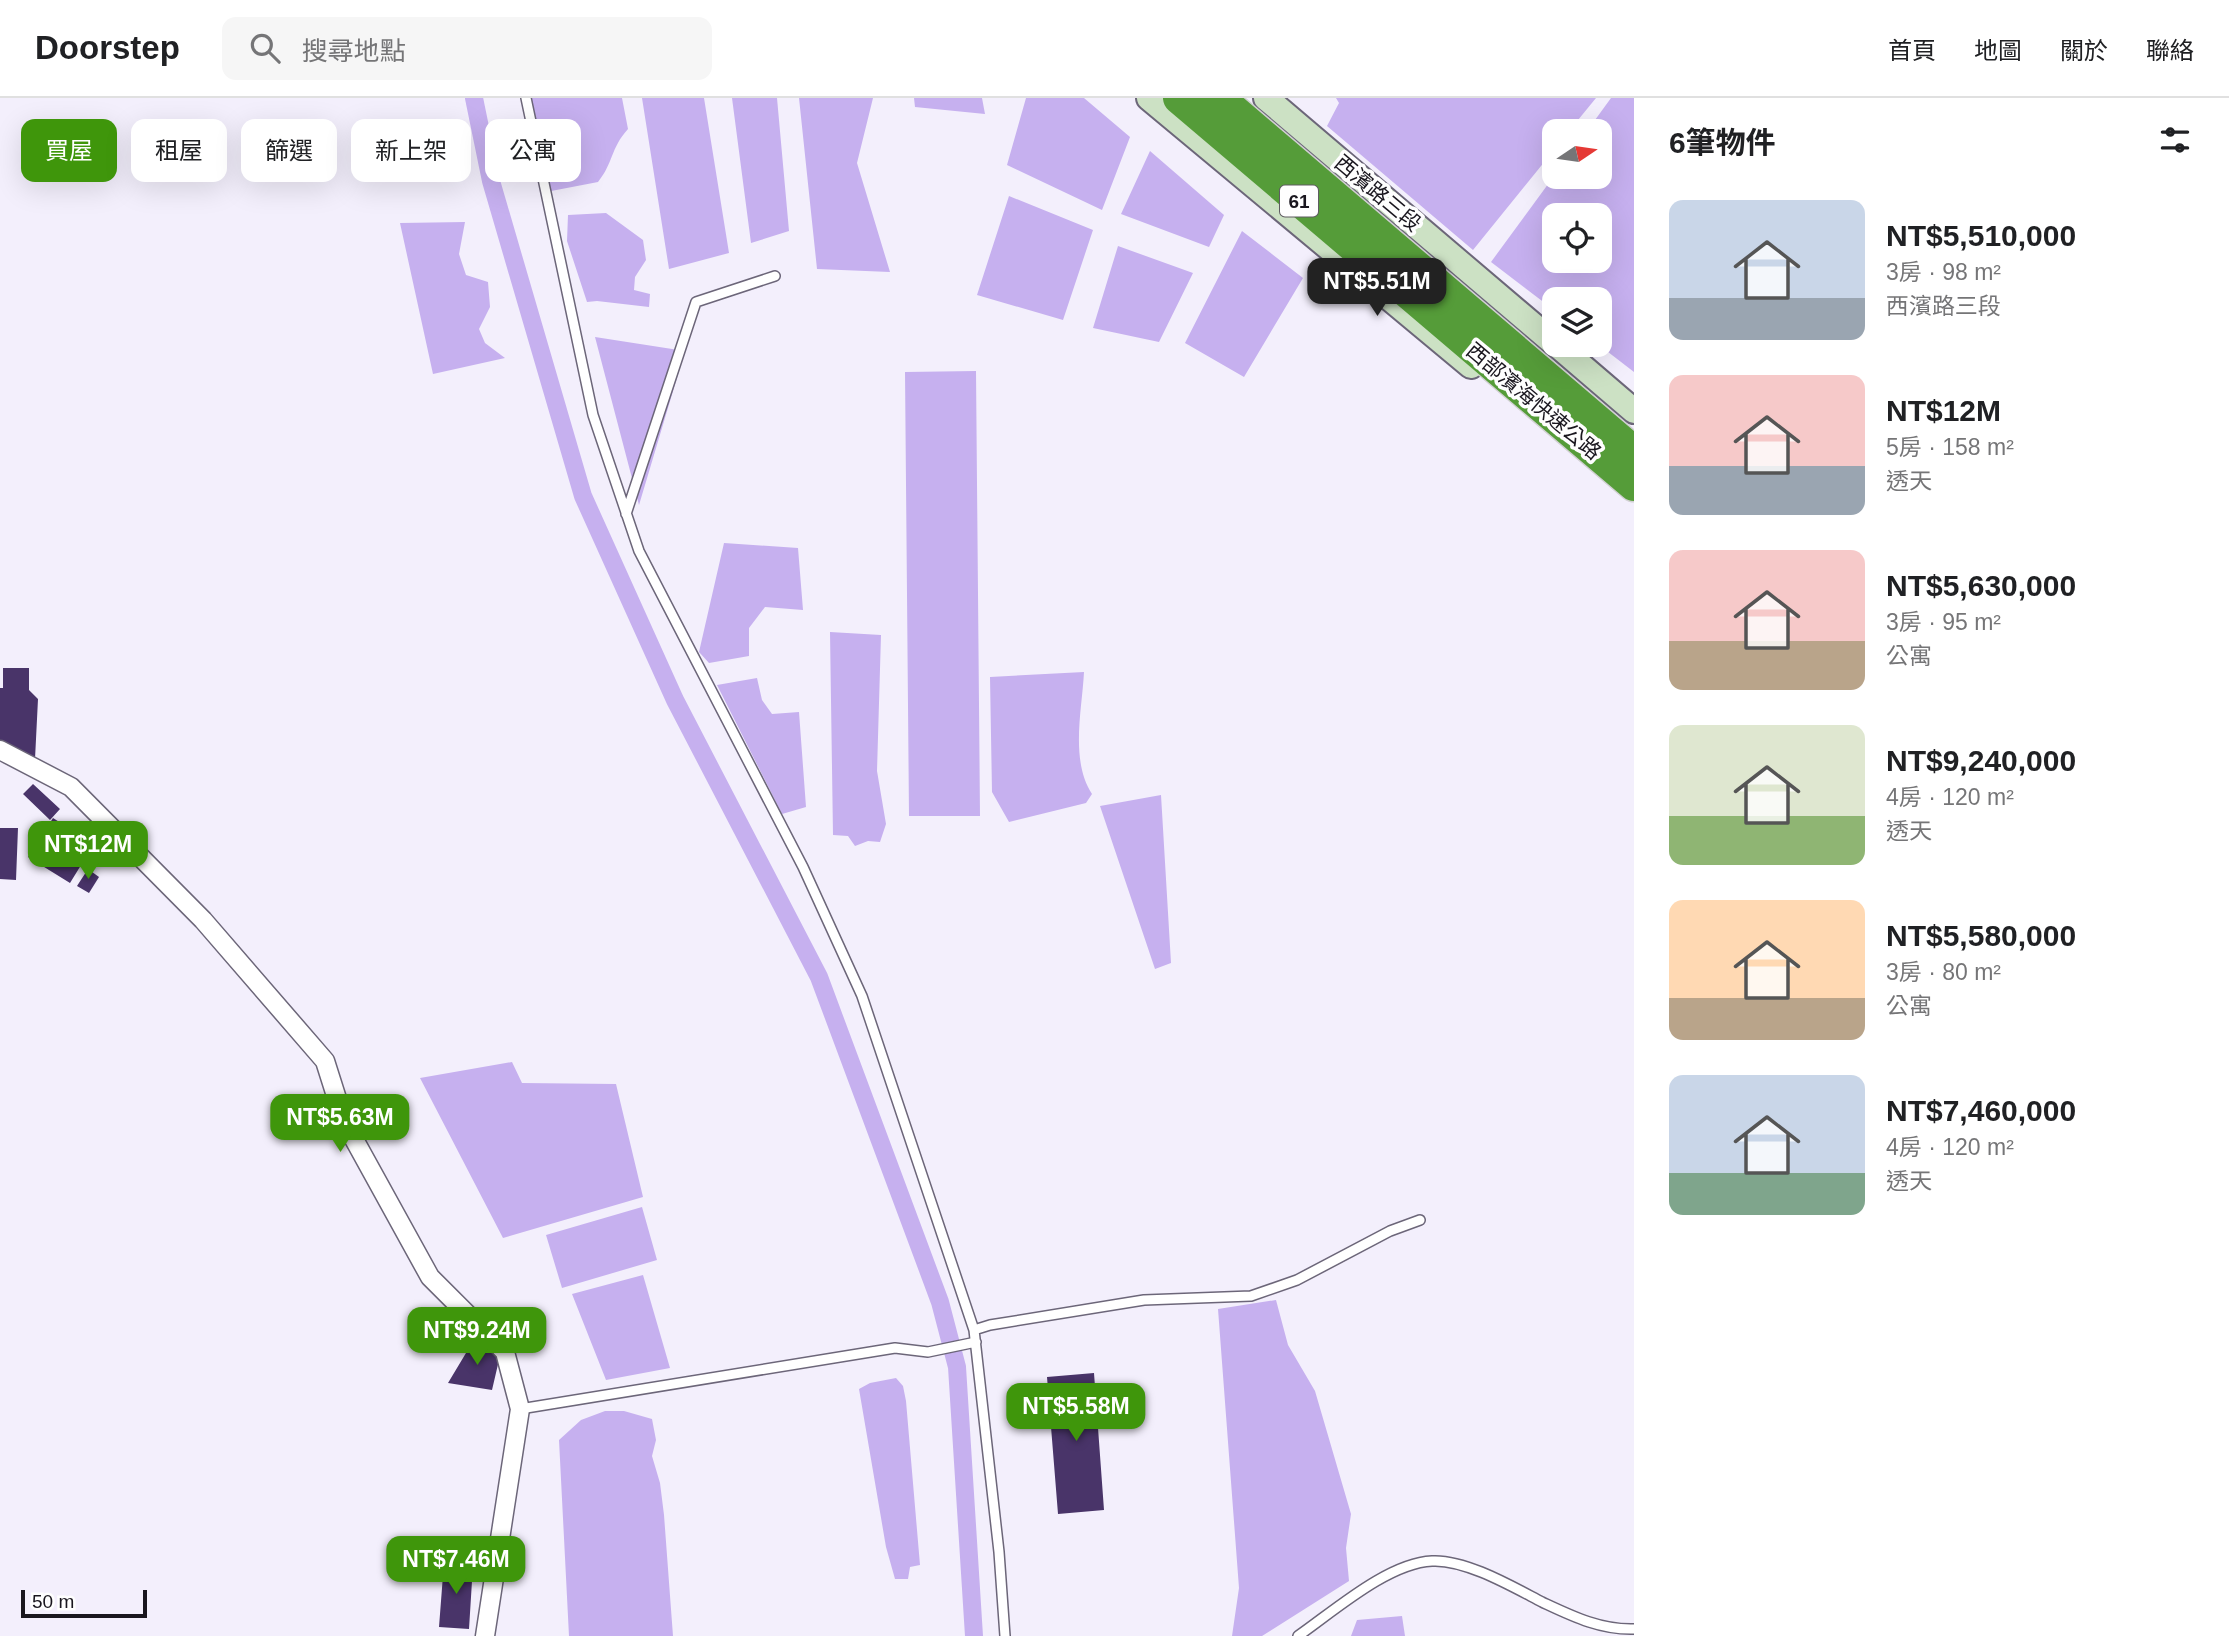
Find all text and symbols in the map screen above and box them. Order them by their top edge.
search box [222,17,712,80]
text: Doorstep [35,29,180,66]
icon: search [246,29,284,67]
text: 搜尋地點 [302,36,406,66]
text: 首頁 [1888,37,1936,64]
text: 地圖 [1974,37,2022,64]
text: 關於 [2060,37,2108,64]
text: 聯絡 [2146,37,2194,64]
chip: 買屋 [21,119,117,182]
chip: 租屋 [131,119,227,182]
chip: 篩選 [241,119,337,182]
chip: 新上架 [351,119,471,182]
chip: 公寓 [485,119,581,182]
north arrow [1542,119,1612,189]
map controls [1542,119,1612,357]
icon: filters [2156,121,2194,159]
text: 6筆物件 [1669,126,1776,159]
street label: 西濱路三段 [1330,150,1426,236]
road number: 61 [1280,186,1318,216]
button: locate [1542,203,1612,273]
text: NT$5,510,000 [1886,219,2076,252]
icon: home [1725,228,1809,312]
pin: NT$5.51M [1305,258,1449,318]
text: 3房 · 98 m² [1886,259,2001,285]
text: NT$5.51M [1323,268,1431,294]
button: layers [1542,287,1612,357]
text: 西濱路三段 [1886,293,2001,319]
street label: 西部濱海快速公路 [1462,338,1606,464]
text: NT$12M [1886,394,2001,427]
icon: home [1725,403,1809,487]
text: 5房 · 158 m² [1886,434,2014,460]
text: 透天 [1886,468,1932,494]
text: NT$5,630,000 [1886,569,2076,602]
icon: home [1725,578,1809,662]
text: 3房 · 95 m² [1886,609,2001,635]
text: 公寓 [1886,643,1932,669]
text: NT$9,240,000 [1886,744,2076,777]
icon: home [1725,753,1809,837]
text: 4房 · 120 m² [1886,784,2014,810]
text: 透天 [1886,818,1932,844]
pin: NT$12M [31,822,145,881]
text: NT$12M [44,831,132,857]
text: NT$5,580,000 [1886,919,2076,952]
icon: home [1725,928,1809,1012]
text: 3房 · 80 m² [1886,959,2001,985]
text: 公寓 [1886,993,1932,1019]
pin: NT$5.63M [268,1094,412,1154]
text: NT$7,460,000 [1886,1094,2076,1127]
icon: home [1725,1103,1809,1187]
text: NT$5.63M [286,1104,394,1130]
text: 4房 · 120 m² [1886,1134,2014,1160]
text: 透天 [1886,1168,1932,1194]
pin: NT$9.24M [405,1308,549,1367]
text: NT$9.24M [423,1317,531,1343]
pin: NT$5.58M [1004,1384,1148,1443]
text: NT$5.58M [1022,1393,1130,1419]
pin: NT$7.46M [384,1536,528,1596]
text: NT$7.46M [402,1546,510,1572]
scale bar [21,1587,147,1619]
text: 50 m [32,1591,74,1612]

